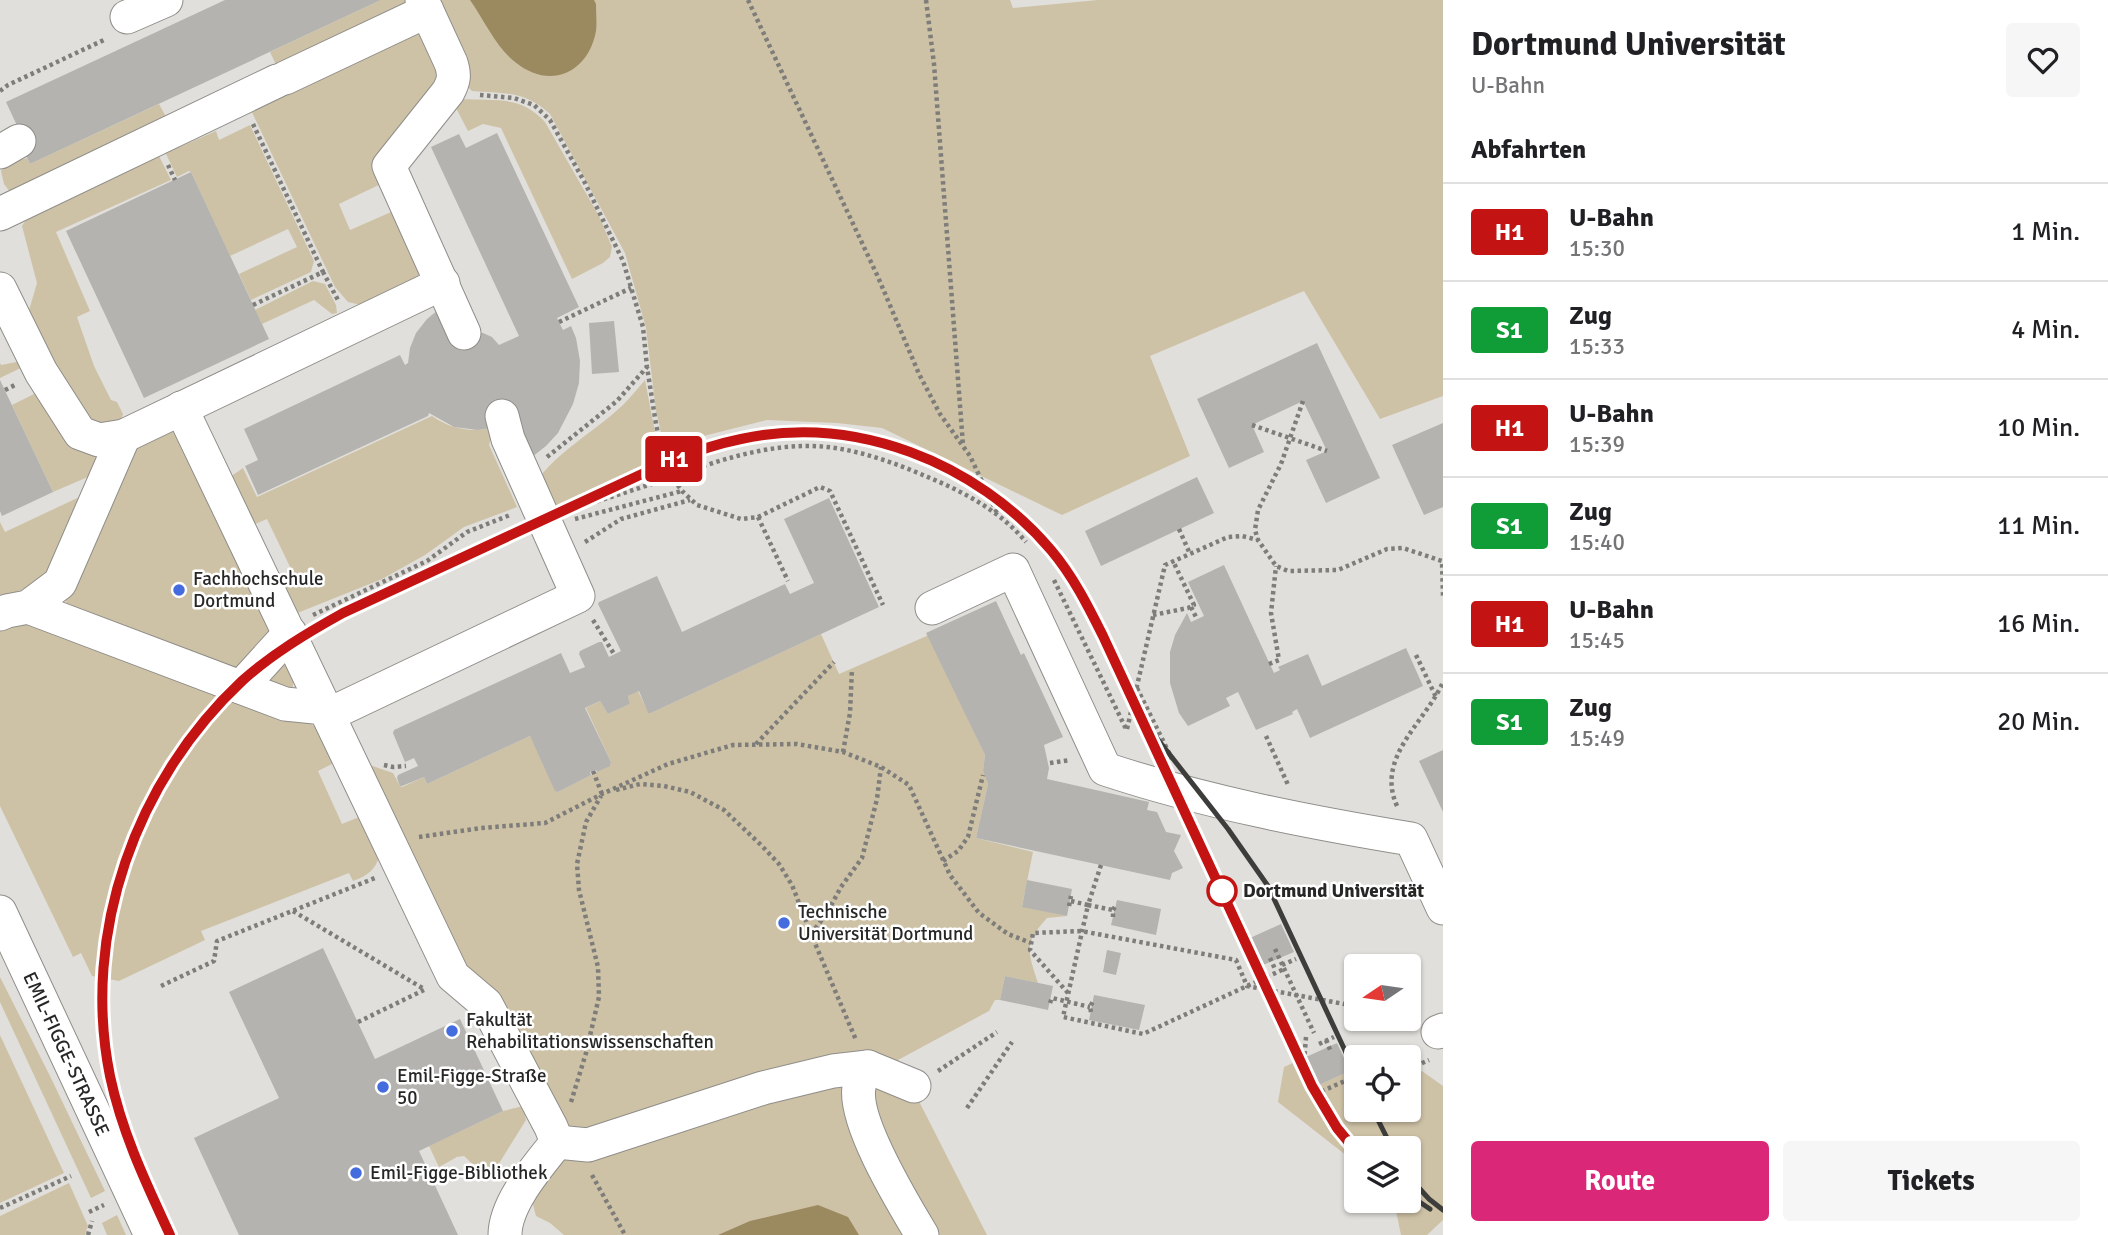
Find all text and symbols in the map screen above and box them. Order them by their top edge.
button: heart [2006,23,2080,97]
text: Dortmund Universität [1471,24,1786,65]
text: U-Bahn [1471,71,1545,100]
text: Abfahrten [1471,134,1586,166]
text: U-Bahn [1569,202,1654,234]
text: 1 Min. [2011,216,2080,248]
text: H1 [1495,217,1524,247]
text: 15:30 [1569,234,1625,263]
text: Zug [1569,300,1612,332]
text: 4 Min. [2011,314,2080,346]
text: S1 [1496,315,1523,345]
text: 15:33 [1569,332,1625,361]
text: U-Bahn [1569,398,1654,430]
text: 10 Min. [1997,412,2080,444]
text: H1 [1495,413,1524,443]
text: 15:39 [1569,430,1625,459]
line badge: H1 [642,436,706,482]
text: H1 [659,444,689,474]
text: Zug [1569,496,1612,528]
text: 11 Min. [1997,510,2080,542]
text: S1 [1496,511,1523,541]
text: 15:40 [1569,528,1625,557]
place label: Fachhochschule Dortmund [193,567,324,613]
marker: Fachhochschule Dortmund [171,582,187,598]
text: U-Bahn [1569,594,1654,626]
text: 16 Min. [1997,608,2080,640]
text: H1 [1495,609,1524,639]
text: 15:45 [1569,626,1625,655]
text: Zug [1569,692,1612,724]
text: 20 Min. [1997,706,2080,738]
text: S1 [1496,707,1523,737]
text: 15:49 [1569,724,1625,753]
marker: Dortmund Universität [1207,876,1237,906]
place label: Dortmund Universität [1243,879,1424,903]
place label: Technische Universität Dortmund [798,900,973,946]
marker: Technische Universität Dortmund [776,915,792,931]
north arrow [1344,954,1421,1031]
map controls [1344,954,1421,1213]
street label: EMIL-FIGGE-STRASSE [17,968,115,1140]
place label: Fakultät Rehabilitationswissenschaften [466,1008,714,1054]
marker: Fakultät Rehabilitationswissenschaften [444,1023,460,1039]
button: locate [1344,1045,1421,1122]
place label: Emil-Figge-Straße 50 [397,1064,546,1110]
marker: Emil-Figge-Straße 50 [375,1079,391,1095]
button: layers [1344,1136,1421,1213]
button: Route [1471,1141,1769,1221]
button: Tickets [1783,1141,2080,1221]
place label: Emil-Figge-Bibliothek [370,1161,548,1185]
marker: Emil-Figge-Bibliothek [348,1165,364,1181]

